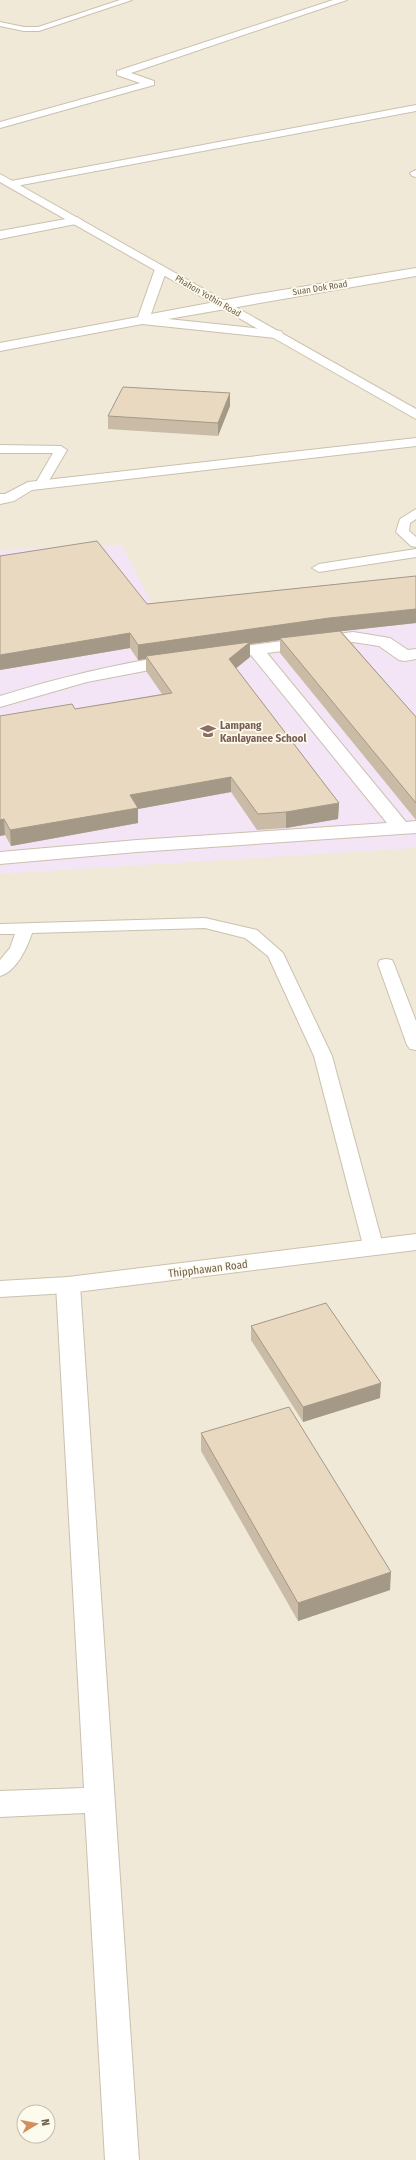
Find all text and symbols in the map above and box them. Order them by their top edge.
street label: Phahon Yothin Road [173,273,243,319]
street label: Suan Dok Road [292,279,348,297]
place label: Lampang Kanlayanee School [220,719,307,745]
school or university icon: Lampang Kanlayanee School [199,722,217,740]
street label: Thipphawan Road [167,1258,249,1280]
north arrow [16,2104,56,2144]
text: N [38,2118,52,2127]

